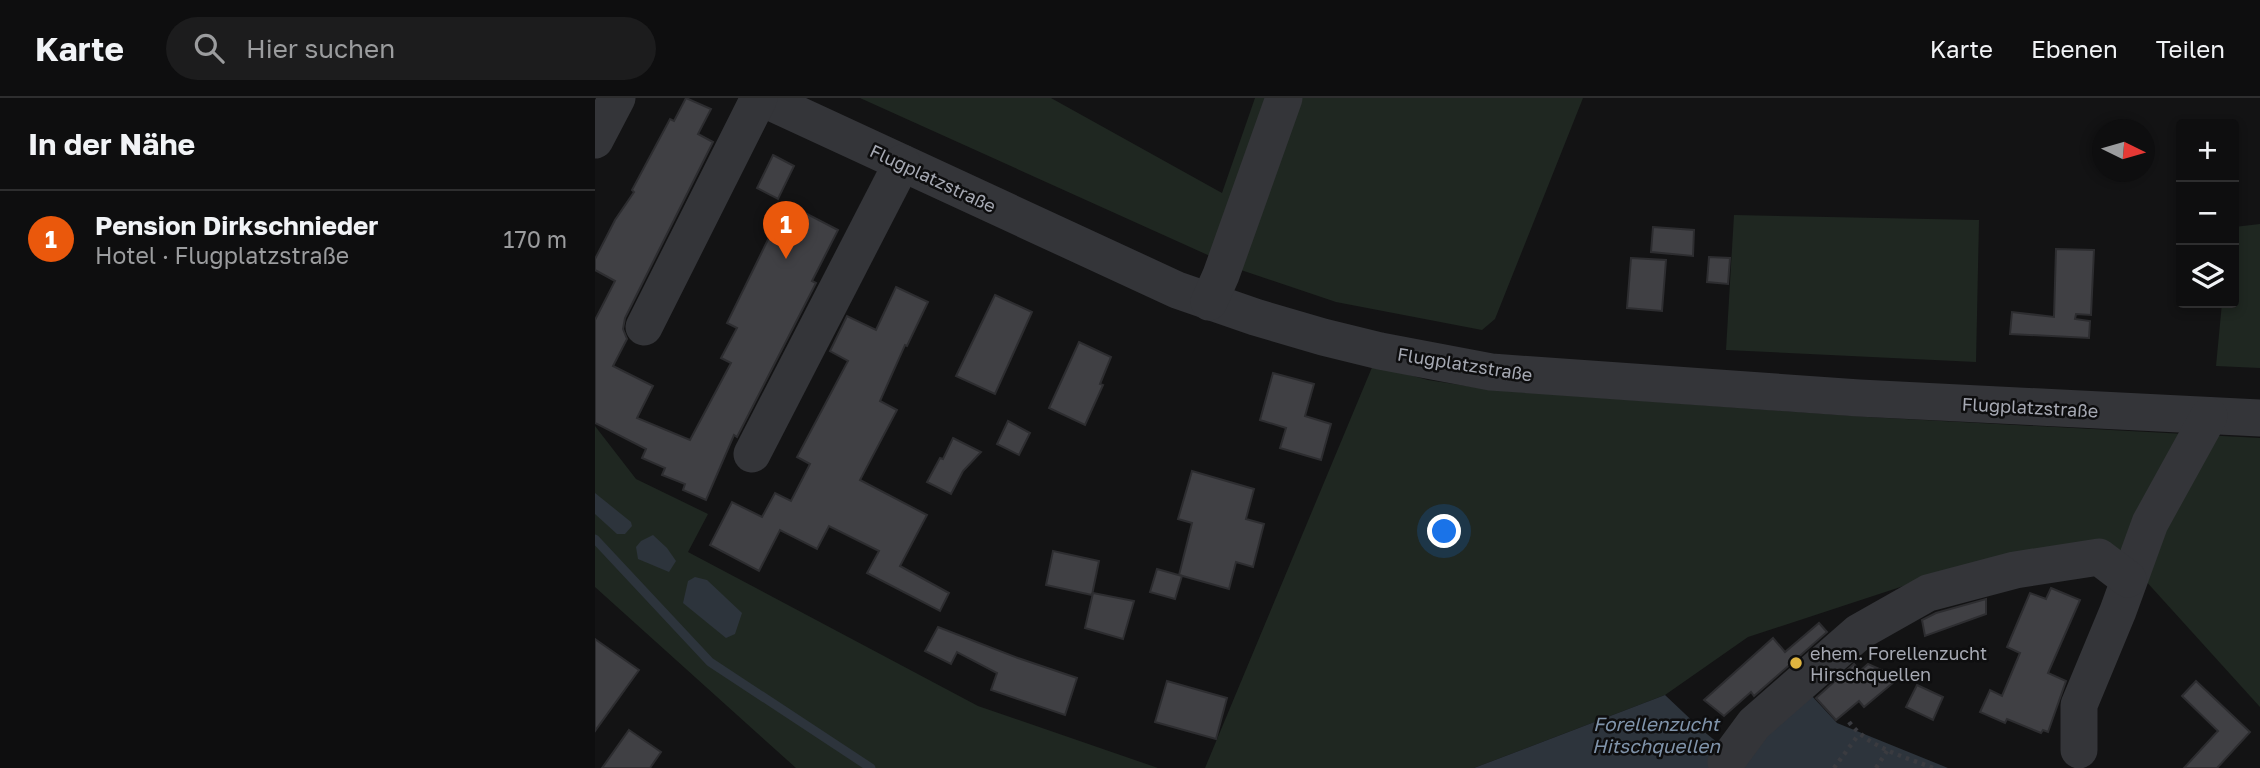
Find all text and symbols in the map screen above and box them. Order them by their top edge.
search box [166,17,656,80]
text: Karte [35,29,124,68]
icon: search [190,29,228,67]
text: Hier suchen [246,33,395,64]
text: Karte [1930,34,1993,63]
text: Ebenen [2031,34,2118,63]
text: Teilen [2156,34,2225,63]
north arrow [2092,119,2155,182]
map controls [2176,119,2239,308]
button: + [2176,119,2239,182]
text: In der Nähe [28,126,195,162]
street label: Flugplatzstraße [866,139,1000,217]
button: − [2176,182,2239,245]
pin: 1 [763,201,809,259]
text: Pension Dirkschnieder [95,210,378,241]
text: 1 [45,225,57,253]
text: 170 m [503,225,567,253]
text: Hotel · Flugplatzstraße [95,241,349,269]
button: layers [2176,245,2239,308]
street label: Flugplatzstraße [1396,342,1534,386]
street label: Flugplatzstraße [1961,392,2099,422]
your location [1427,514,1461,548]
place label: ehem. Forellenzucht Hirschquellen [1810,642,1987,685]
marker: ehem. Forellenzucht Hirschquellen [1788,655,1804,671]
water label: Forellenzucht Hitschquellen [1592,712,1721,757]

